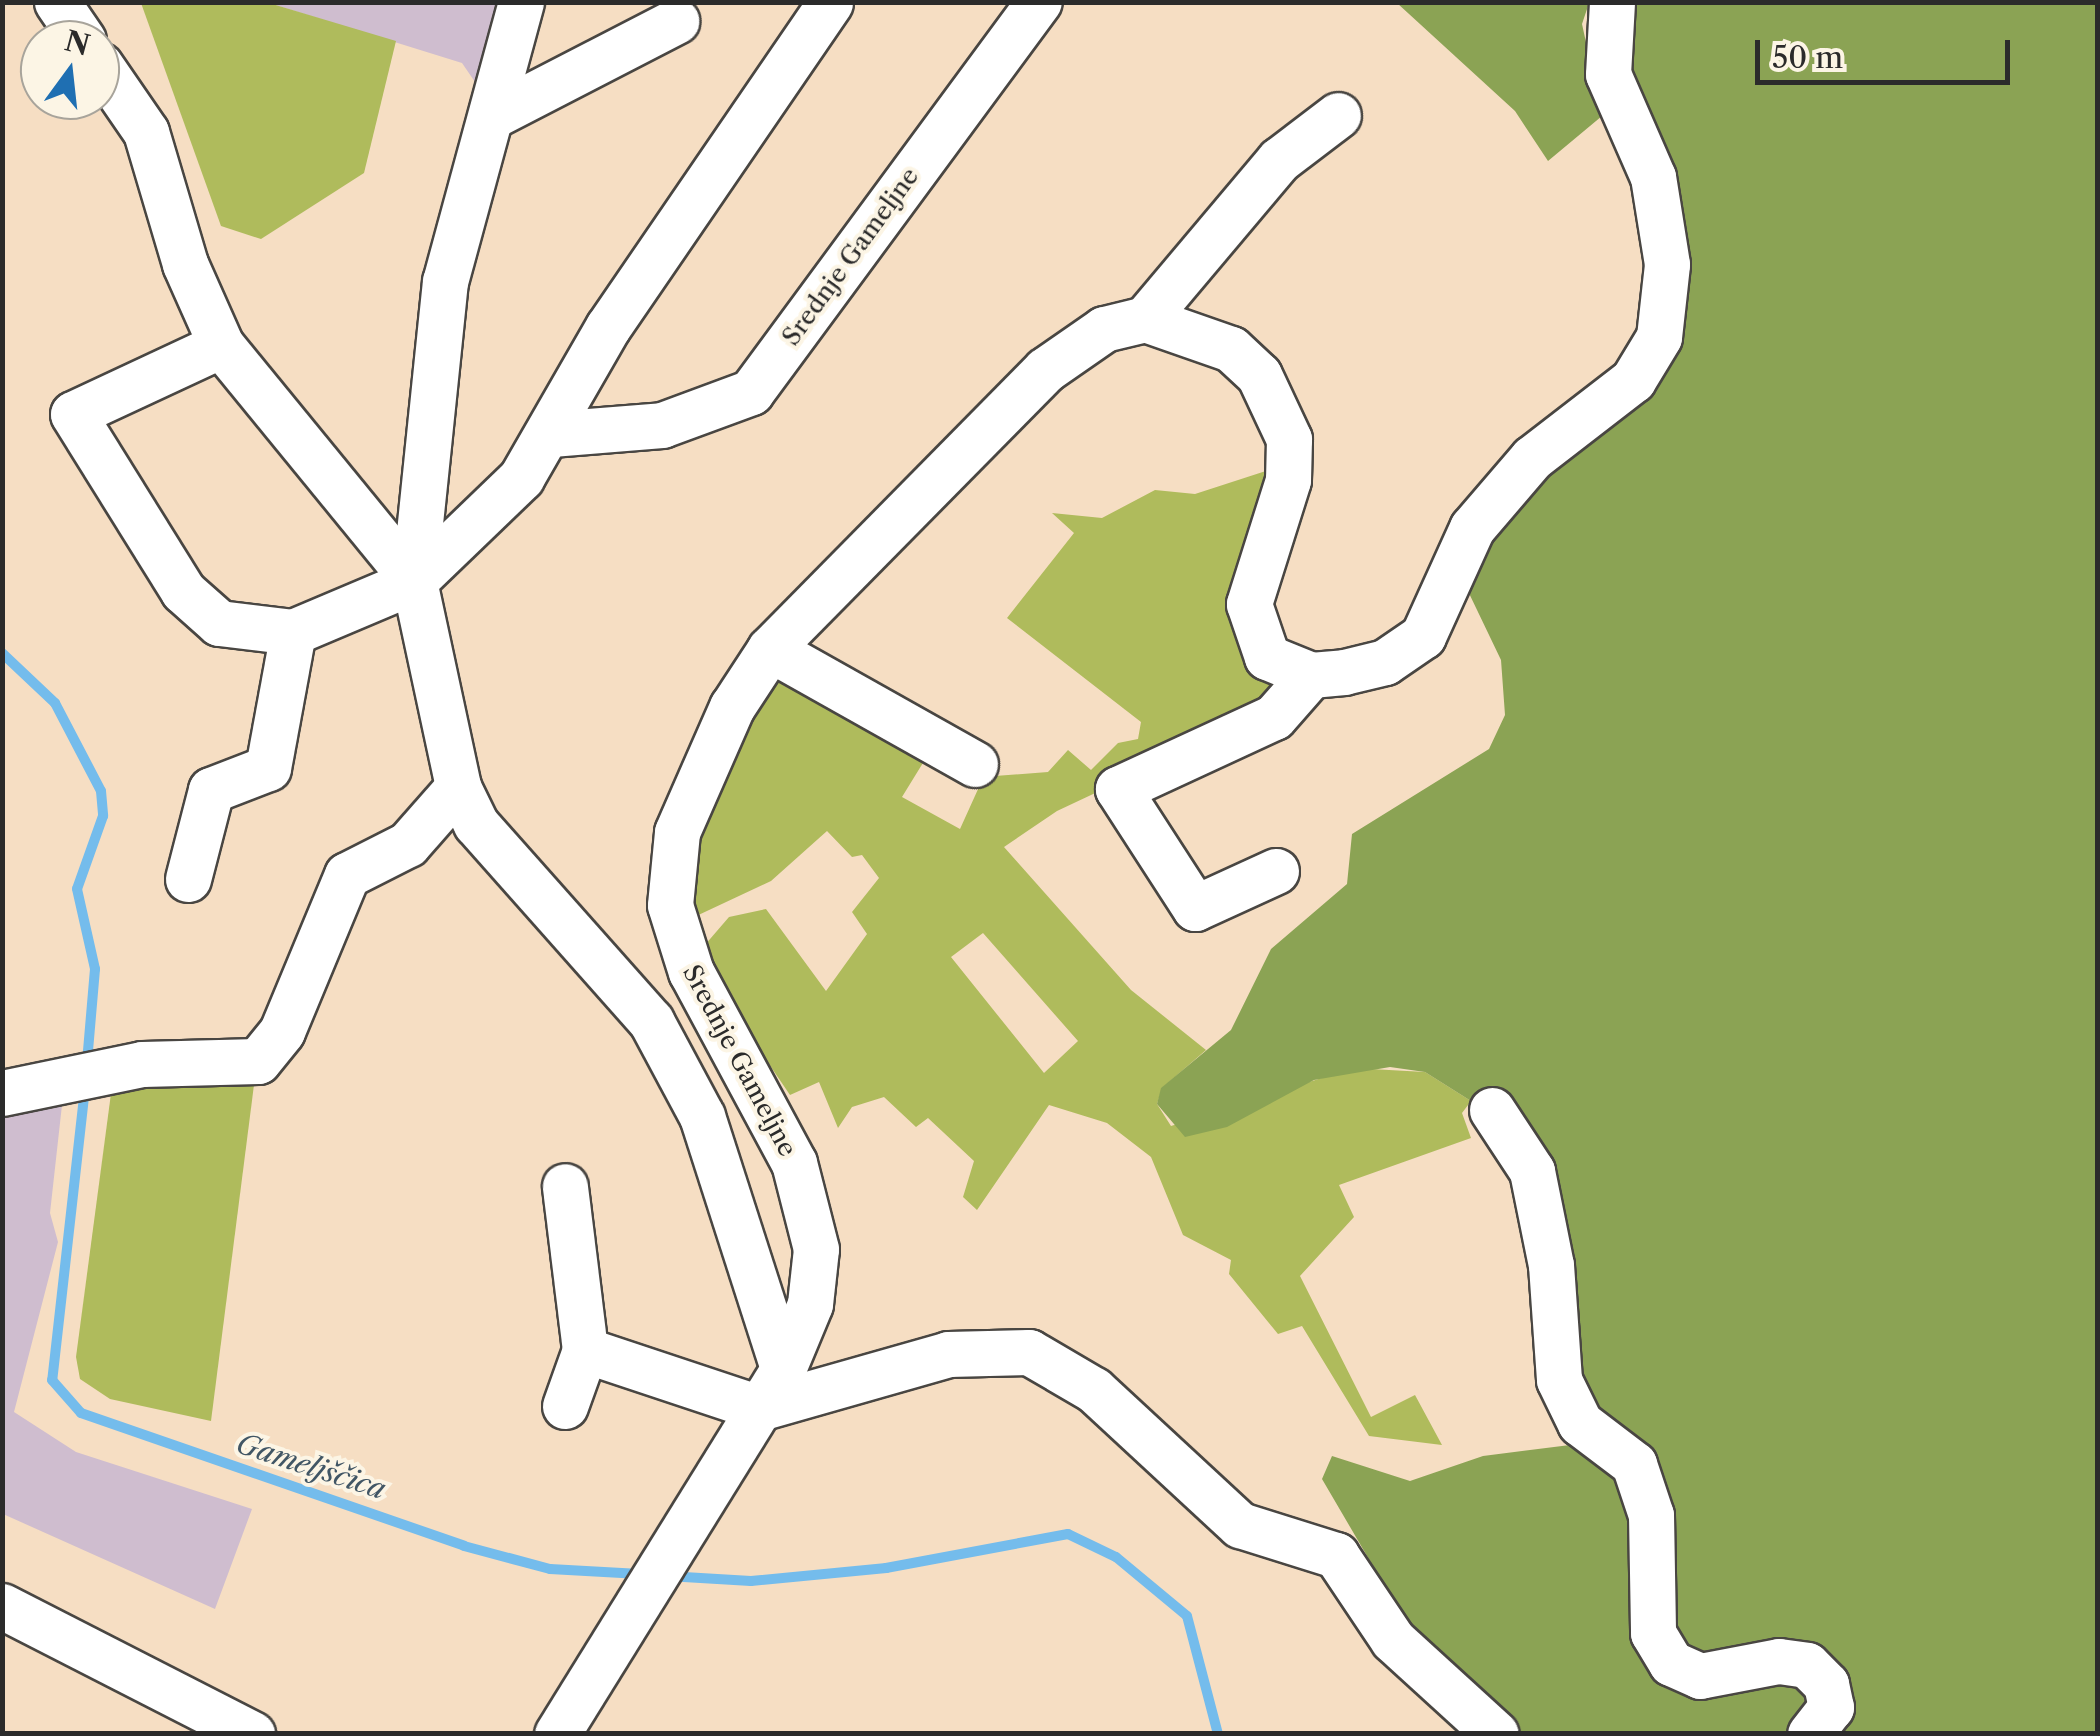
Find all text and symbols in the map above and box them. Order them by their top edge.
north arrow [20,20,120,120]
scale bar [1760,20,2015,82]
text: N [61,23,93,63]
text: 50 m [1772,39,1843,76]
street label: Srednje Gameljne [776,162,926,352]
street label: Srednje Gameljne [676,960,802,1162]
water label: Gameljščica [232,1426,390,1506]

